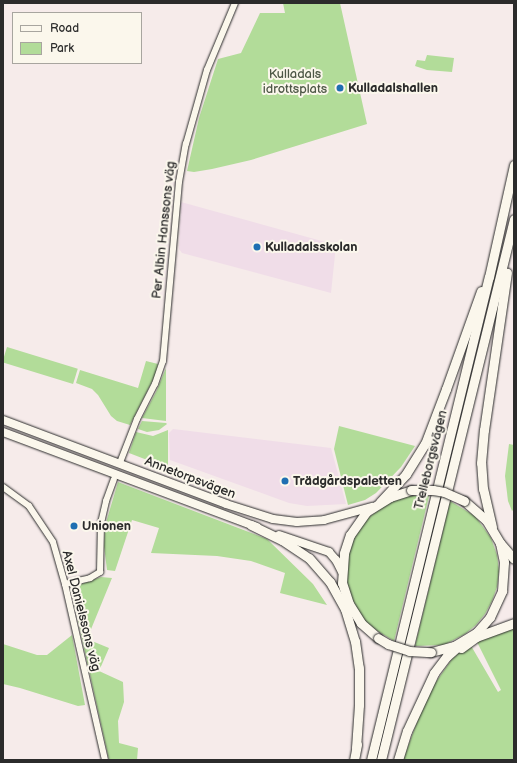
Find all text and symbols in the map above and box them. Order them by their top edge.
legend [12,12,142,64]
text: Road [50,21,79,36]
text: Park [50,41,74,56]
park label: Kulladals idrottsplats [263,67,327,98]
place label: Kulladalshallen [348,80,438,96]
marker: Kulladalshallen [335,83,345,93]
street label: Per Albin Hanssons väg [149,160,179,300]
place label: Kulladalsskolan [265,239,358,255]
marker: Kulladalsskolan [252,242,262,252]
street label: Trelleborgsvägen [411,409,451,511]
street label: Annetorpsvägen [142,454,238,502]
place label: Trädgårdspaletten [293,473,402,489]
marker: Trädgårdspaletten [280,476,290,486]
place label: Unionen [82,518,131,534]
marker: Unionen [69,521,79,531]
street label: Axel Danielssons väg [58,549,104,673]

